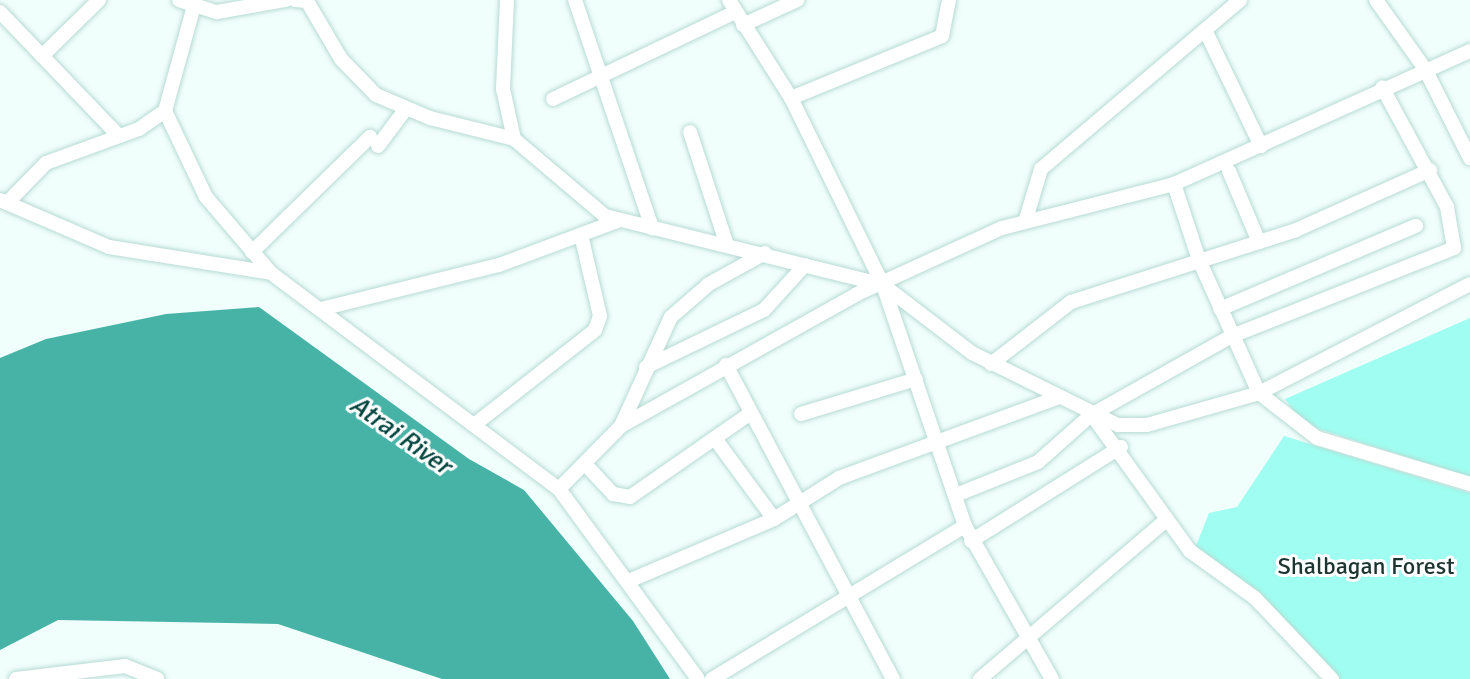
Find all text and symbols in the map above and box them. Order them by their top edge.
water label: Atrai River [343,390,457,482]
park label: Shalbagan Forest [1277,553,1455,581]

